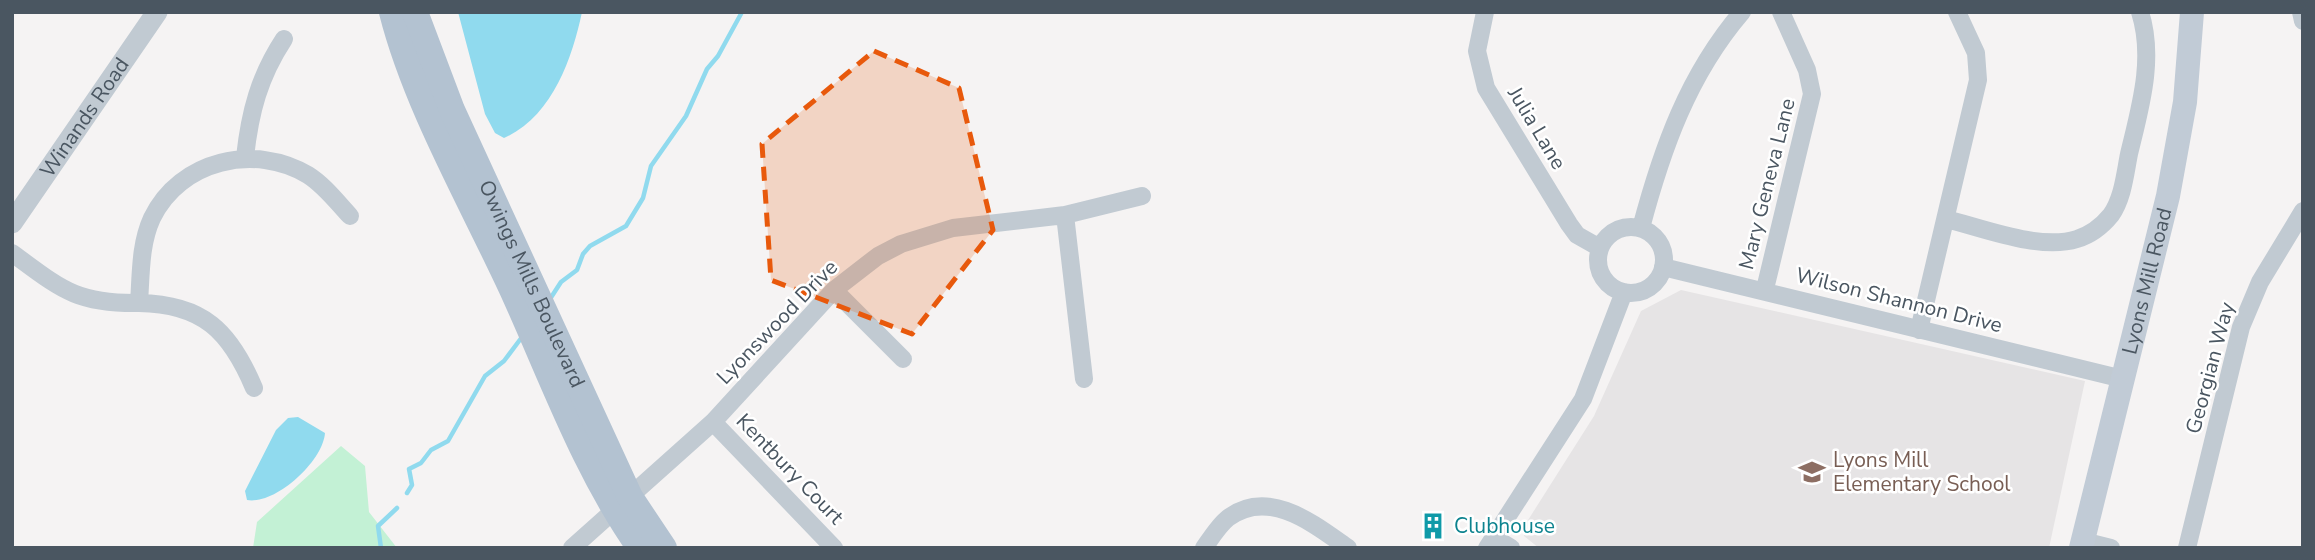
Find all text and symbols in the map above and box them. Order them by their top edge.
street label: Winands Road [33,52,136,183]
street label: Julia Lane [1501,81,1573,175]
street label: Mary Geneva Lane [1732,95,1802,273]
street label: Owings Mills Boulevard [472,176,592,392]
street label: Lyons Mill Road [2115,205,2179,357]
street label: Lyonswood Drive [710,254,844,390]
street label: Wilson Shannon Drive [1793,261,2005,339]
street label: Georgian Way [2179,299,2241,437]
street label: Kentbury Court [730,407,851,531]
place label: Lyons Mill Elementary School [1833,446,2011,498]
school or university icon: Lyons Mill Elementary School [1797,457,1827,487]
building icon: Clubhouse [1418,511,1448,541]
place label: Clubhouse [1454,512,1555,540]

